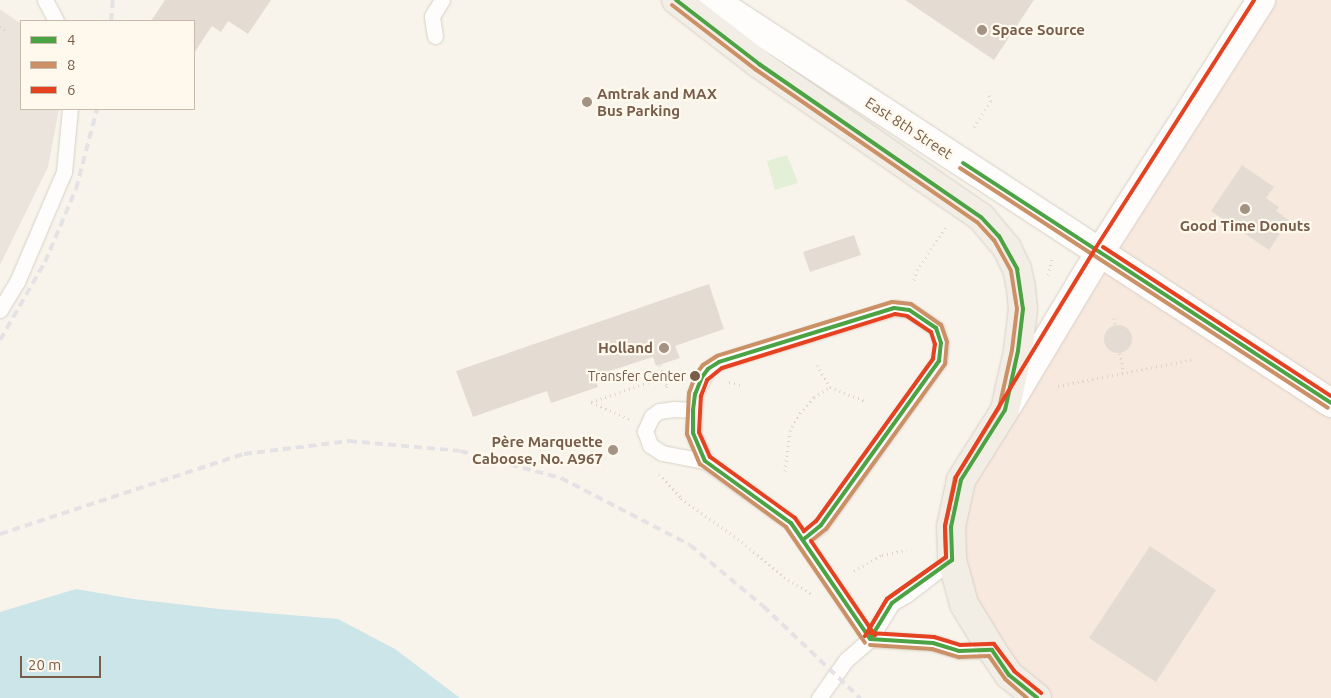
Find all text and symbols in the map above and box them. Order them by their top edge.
legend [20,20,195,110]
place label: Space Source [992,21,1085,39]
marker: Space Source [976,24,988,36]
text: 4 [67,31,75,48]
text: 8 [67,56,75,73]
text: 6 [67,81,75,98]
place label: Amtrak and MAX Bus Parking [597,84,717,119]
street label: East 8th Street [862,93,956,163]
marker: Amtrak and MAX Bus Parking [581,96,593,108]
marker: Good Time Donuts [1239,203,1251,215]
place label: Good Time Donuts [1180,217,1310,235]
place label: Holland [598,339,653,357]
marker: Holland [657,341,671,355]
place label: Transfer Center [588,368,686,384]
marker: Transfer Center [690,371,700,381]
place label: Père Marquette Caboose, No. A967 [472,432,603,467]
marker: Père Marquette Caboose, No. A967 [607,444,619,456]
scale bar [22,646,104,678]
text: 20 m [28,656,61,673]

